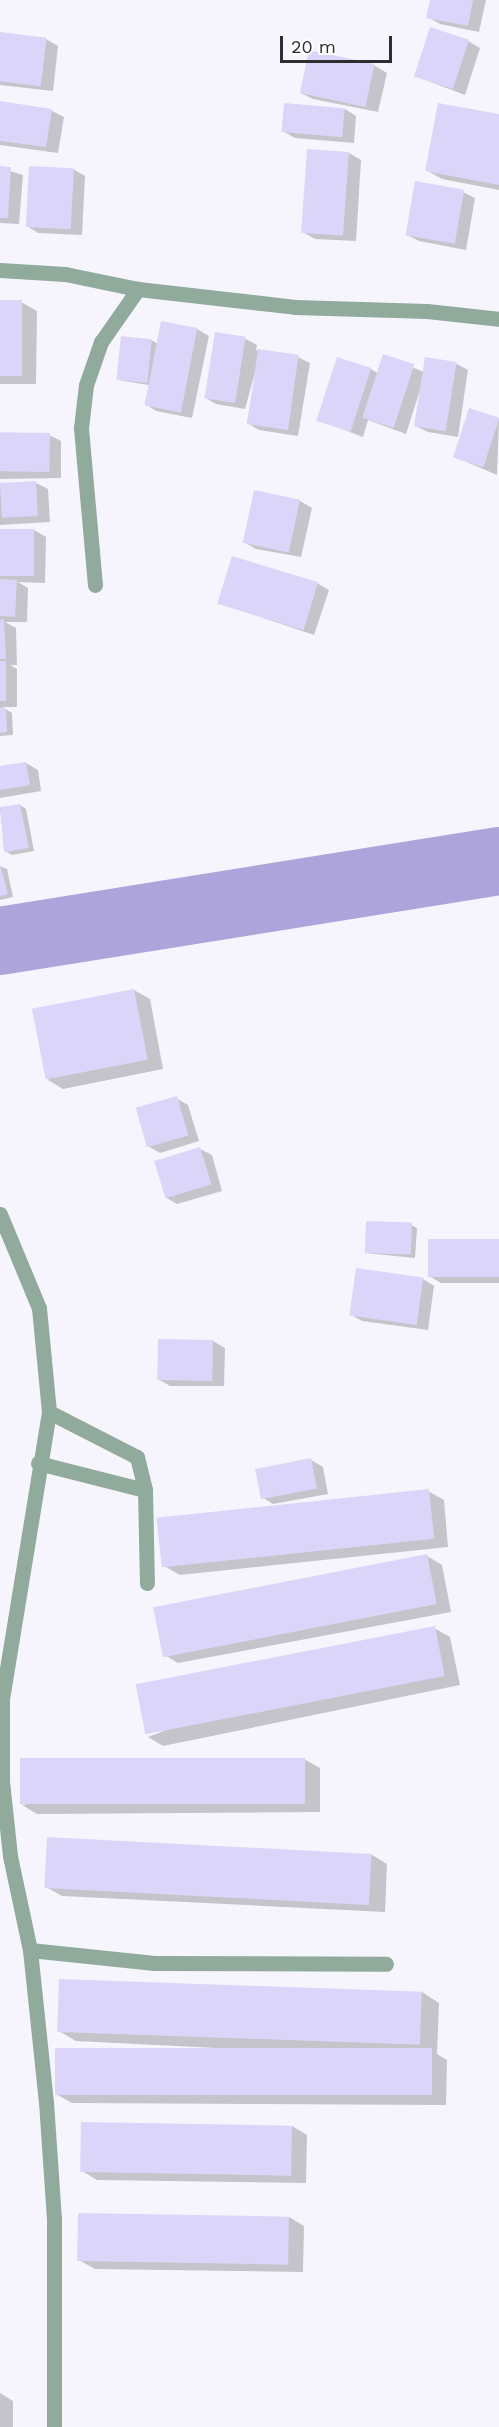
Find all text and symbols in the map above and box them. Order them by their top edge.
scale bar [283,24,396,62]
text: 20 m [291,36,336,57]

